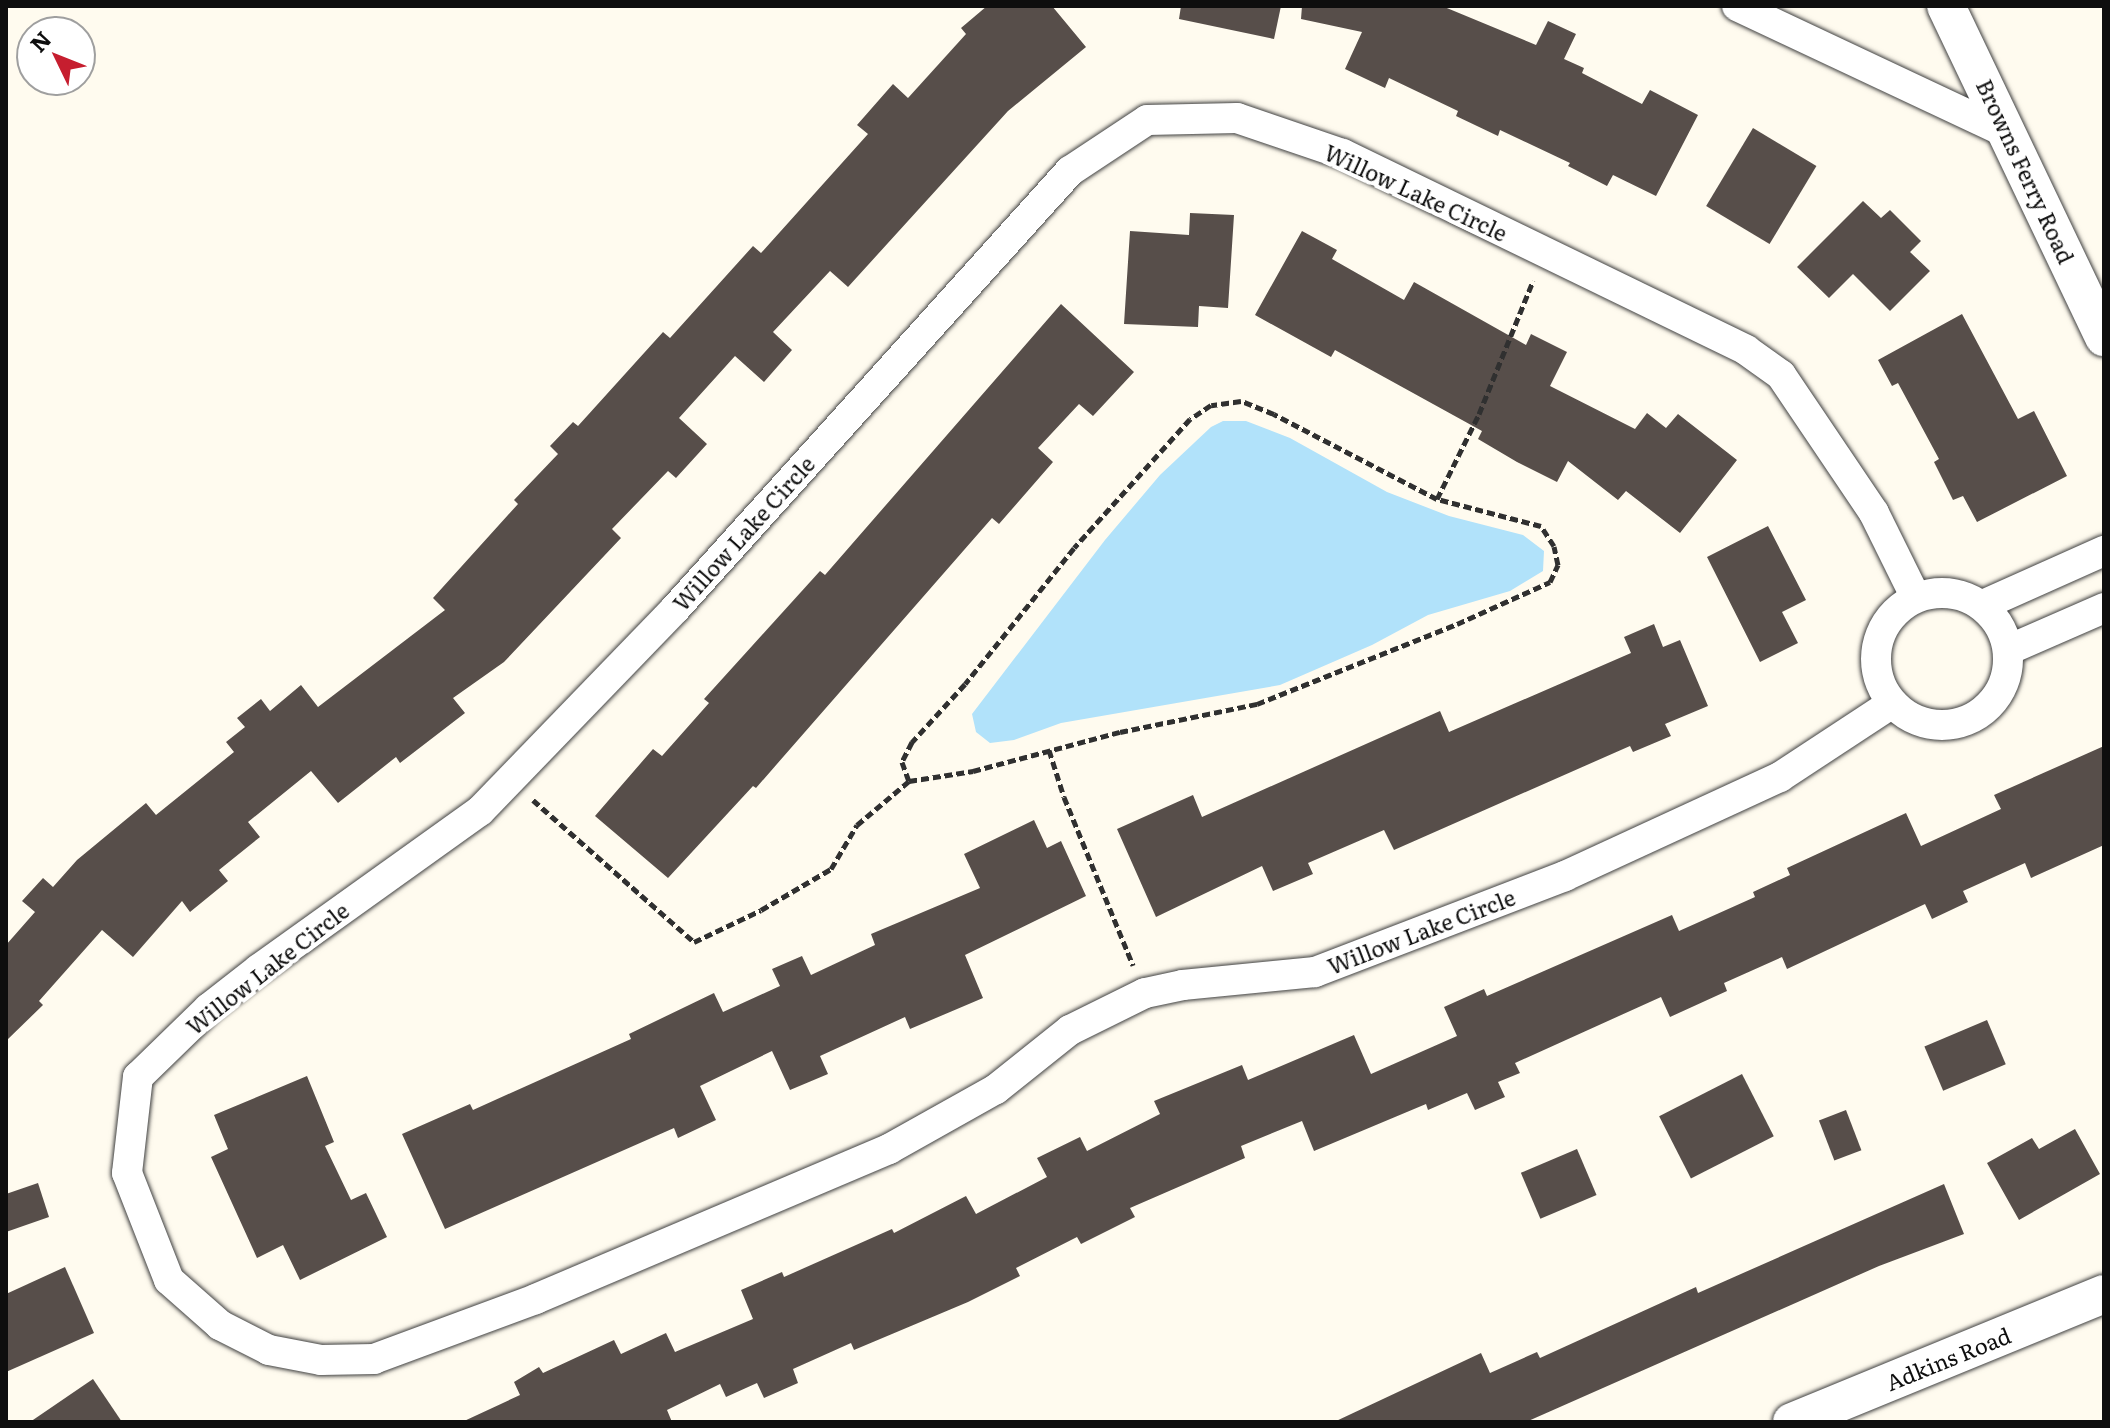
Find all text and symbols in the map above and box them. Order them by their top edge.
north arrow [16,16,96,96]
text: N [21,23,58,59]
street label: Browns Ferry Road [1972,75,2080,267]
street label: Willow Lake Circle [1320,138,1512,246]
street label: Willow Lake Circle [667,450,819,616]
street label: Willow Lake Circle [1324,883,1518,979]
street label: Willow Lake Circle [181,896,353,1040]
street label: Adkins Road [1882,1321,2014,1395]

